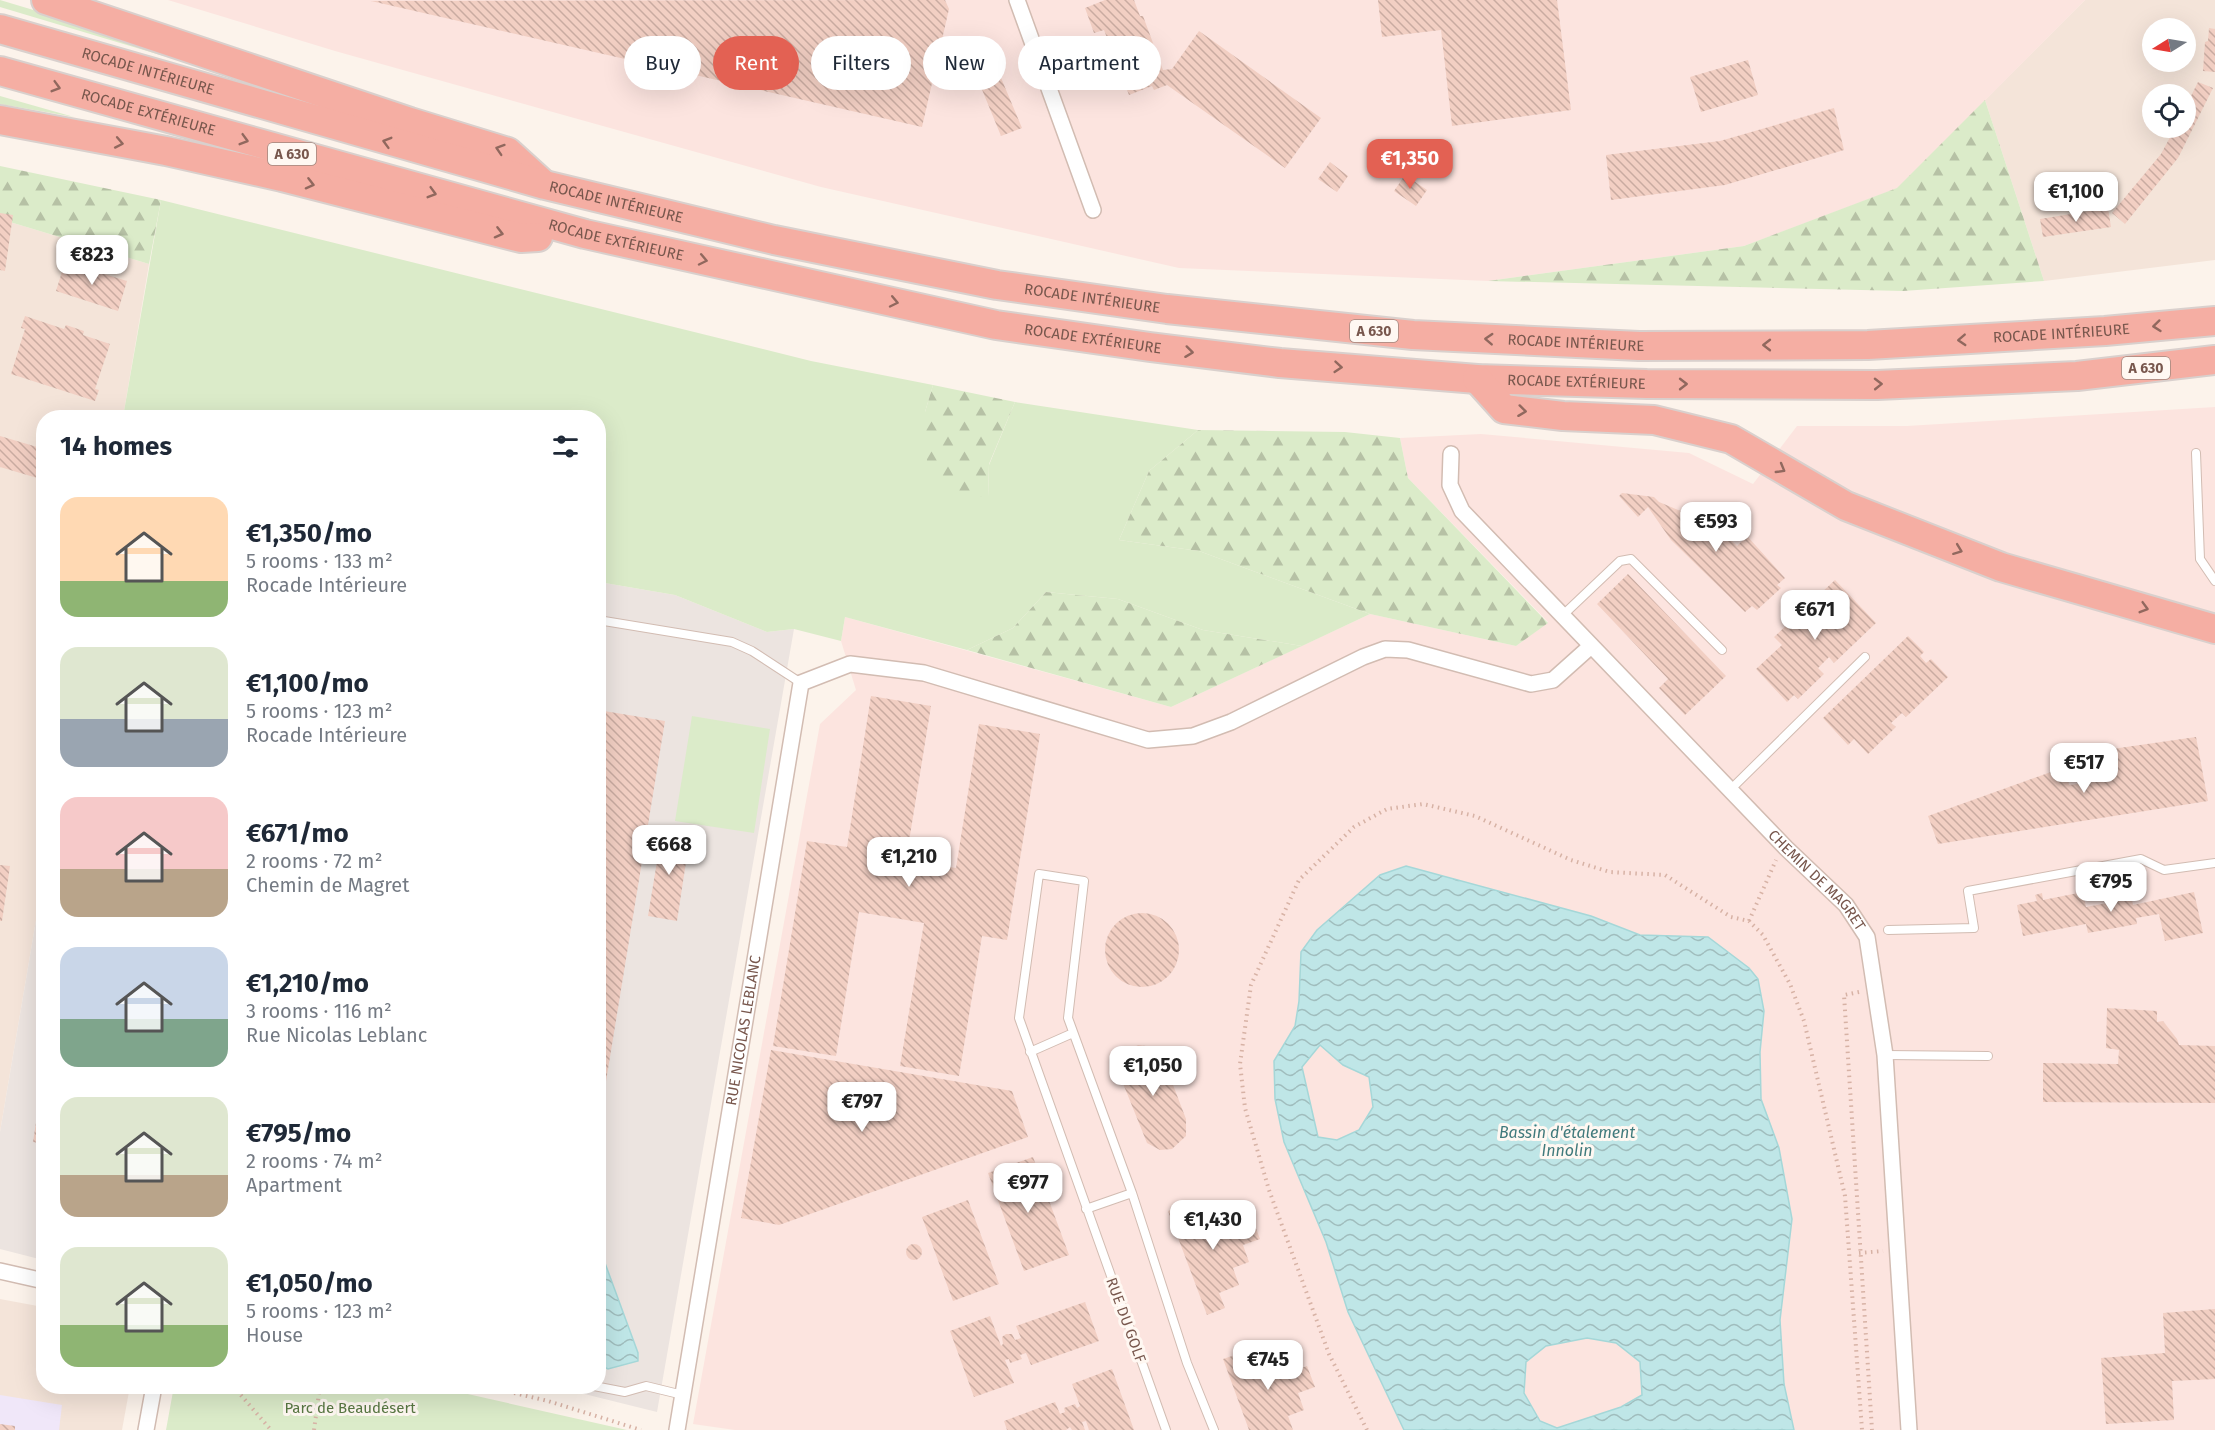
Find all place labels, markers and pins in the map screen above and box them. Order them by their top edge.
pin: €1,350 [1361,139,1459,190]
pin: €1,100 [2027,172,2125,223]
pin: €823 [56,235,128,286]
pin: €593 [1680,502,1752,553]
pin: €671 [1779,590,1851,641]
pin: €517 [2048,743,2120,794]
pin: €668 [633,825,705,876]
pin: €1,210 [860,837,958,888]
pin: €795 [2075,862,2147,913]
pin: €1,050 [1104,1046,1202,1097]
pin: €797 [826,1082,898,1133]
pin: €977 [992,1163,1064,1214]
pin: €1,430 [1164,1200,1262,1251]
pin: €745 [1232,1340,1304,1391]

